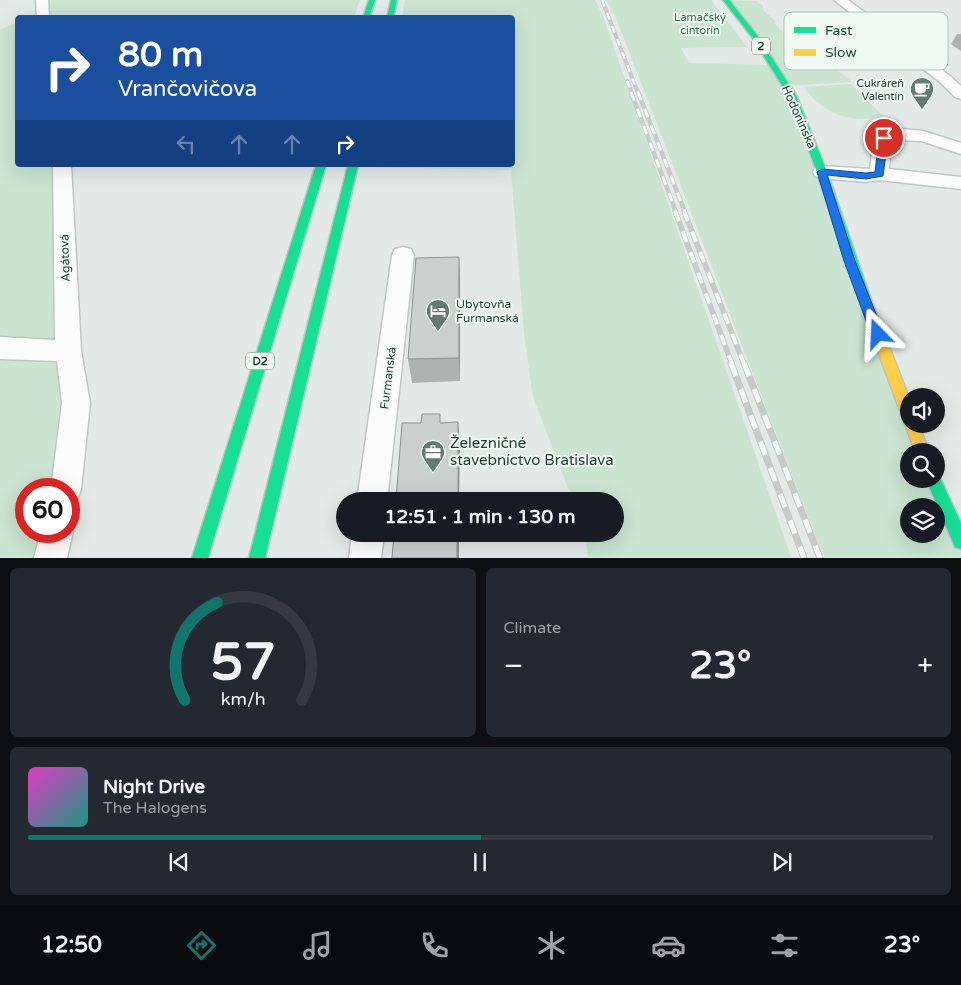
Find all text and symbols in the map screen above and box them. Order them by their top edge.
park label: Lamačský cintorín [674,11,726,37]
legend [784,12,948,70]
text: Fast [825,22,853,39]
text: 80 m [118,34,203,76]
icon: right [35,35,100,100]
road number: 2 [752,37,770,54]
text: Slow [825,44,857,61]
text: Vrančovičova [118,76,257,102]
cafe icon: Cukráreň Valentín [909,76,935,110]
place label: Cukráreň Valentín [856,77,904,103]
street label: Hodonínska [779,83,819,151]
pin [863,117,905,159]
icon: arrive [870,124,898,152]
icon: left [172,130,200,158]
icon: ahead [225,130,253,158]
icon: ahead [278,130,306,158]
icon: right [331,130,359,158]
street label: Agátová [57,234,73,282]
place label: Ubytovňa Furmanská [456,297,519,325]
hotel icon: Ubytovňa Furmanská [425,298,451,332]
position arrow [851,307,903,359]
street label: Furmanská [377,346,399,410]
road number: D2 [246,352,274,370]
map controls [900,388,945,543]
button: sound [900,388,945,433]
place label: Železničné stavebníctvo Bratislava [450,434,614,469]
office icon: Železničné stavebníctvo Bratislava [420,439,446,473]
button: search [900,443,945,488]
speed limit sign: 60 [15,478,80,543]
button: layers [900,498,945,543]
text: 12:51 · 1 min · 130 m [384,506,576,528]
text: Climate [504,618,561,638]
text: 57 [210,631,275,694]
text: 23° [689,643,751,689]
text: − [504,649,523,683]
text: + [917,649,933,683]
text: km/h [220,689,265,710]
text: Night Drive [103,776,205,798]
text: The Halogens [103,798,207,818]
icon: previous [165,848,193,876]
icon: pause [466,848,494,876]
icon: next [768,848,796,876]
icon: directions [184,928,219,963]
icon: music [300,928,335,963]
icon: phone [417,928,452,963]
icon: climate [534,928,569,963]
icon: car [651,928,686,963]
icon: filters [767,928,802,963]
text: 12:50 [41,932,102,958]
text: 23° [884,932,920,958]

